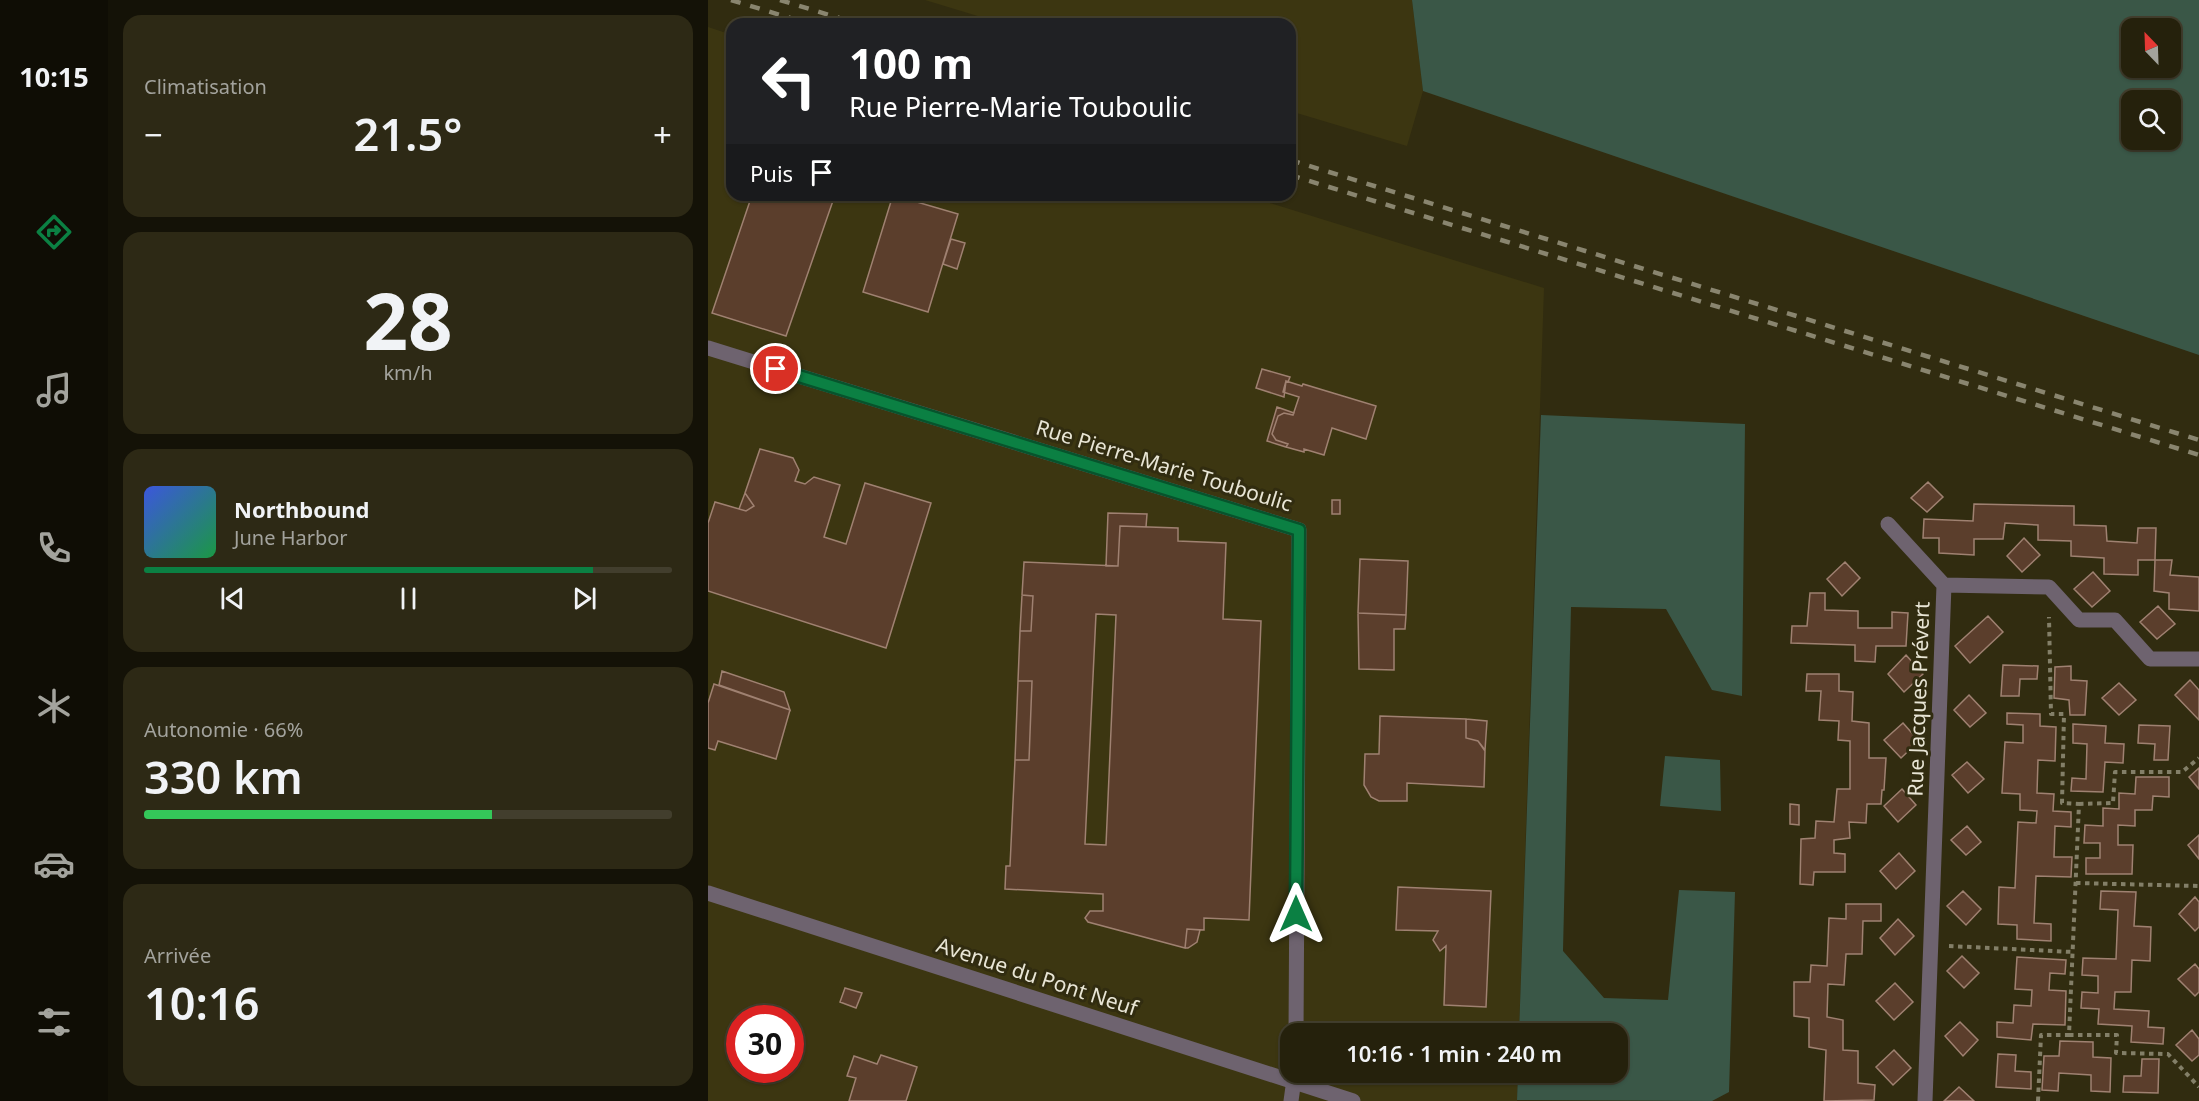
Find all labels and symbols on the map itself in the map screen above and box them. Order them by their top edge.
north arrow [2121,18,2181,78]
pin [750,343,801,394]
street label: Rue Pierre-Marie Touboulic [1033,413,1296,517]
street label: Rue Jacques Prévert [1901,600,1935,797]
position arrow [1264,882,1328,946]
street label: Avenue du Pont Neuf [933,930,1143,1022]
speed limit sign: 30 [726,1005,804,1083]

